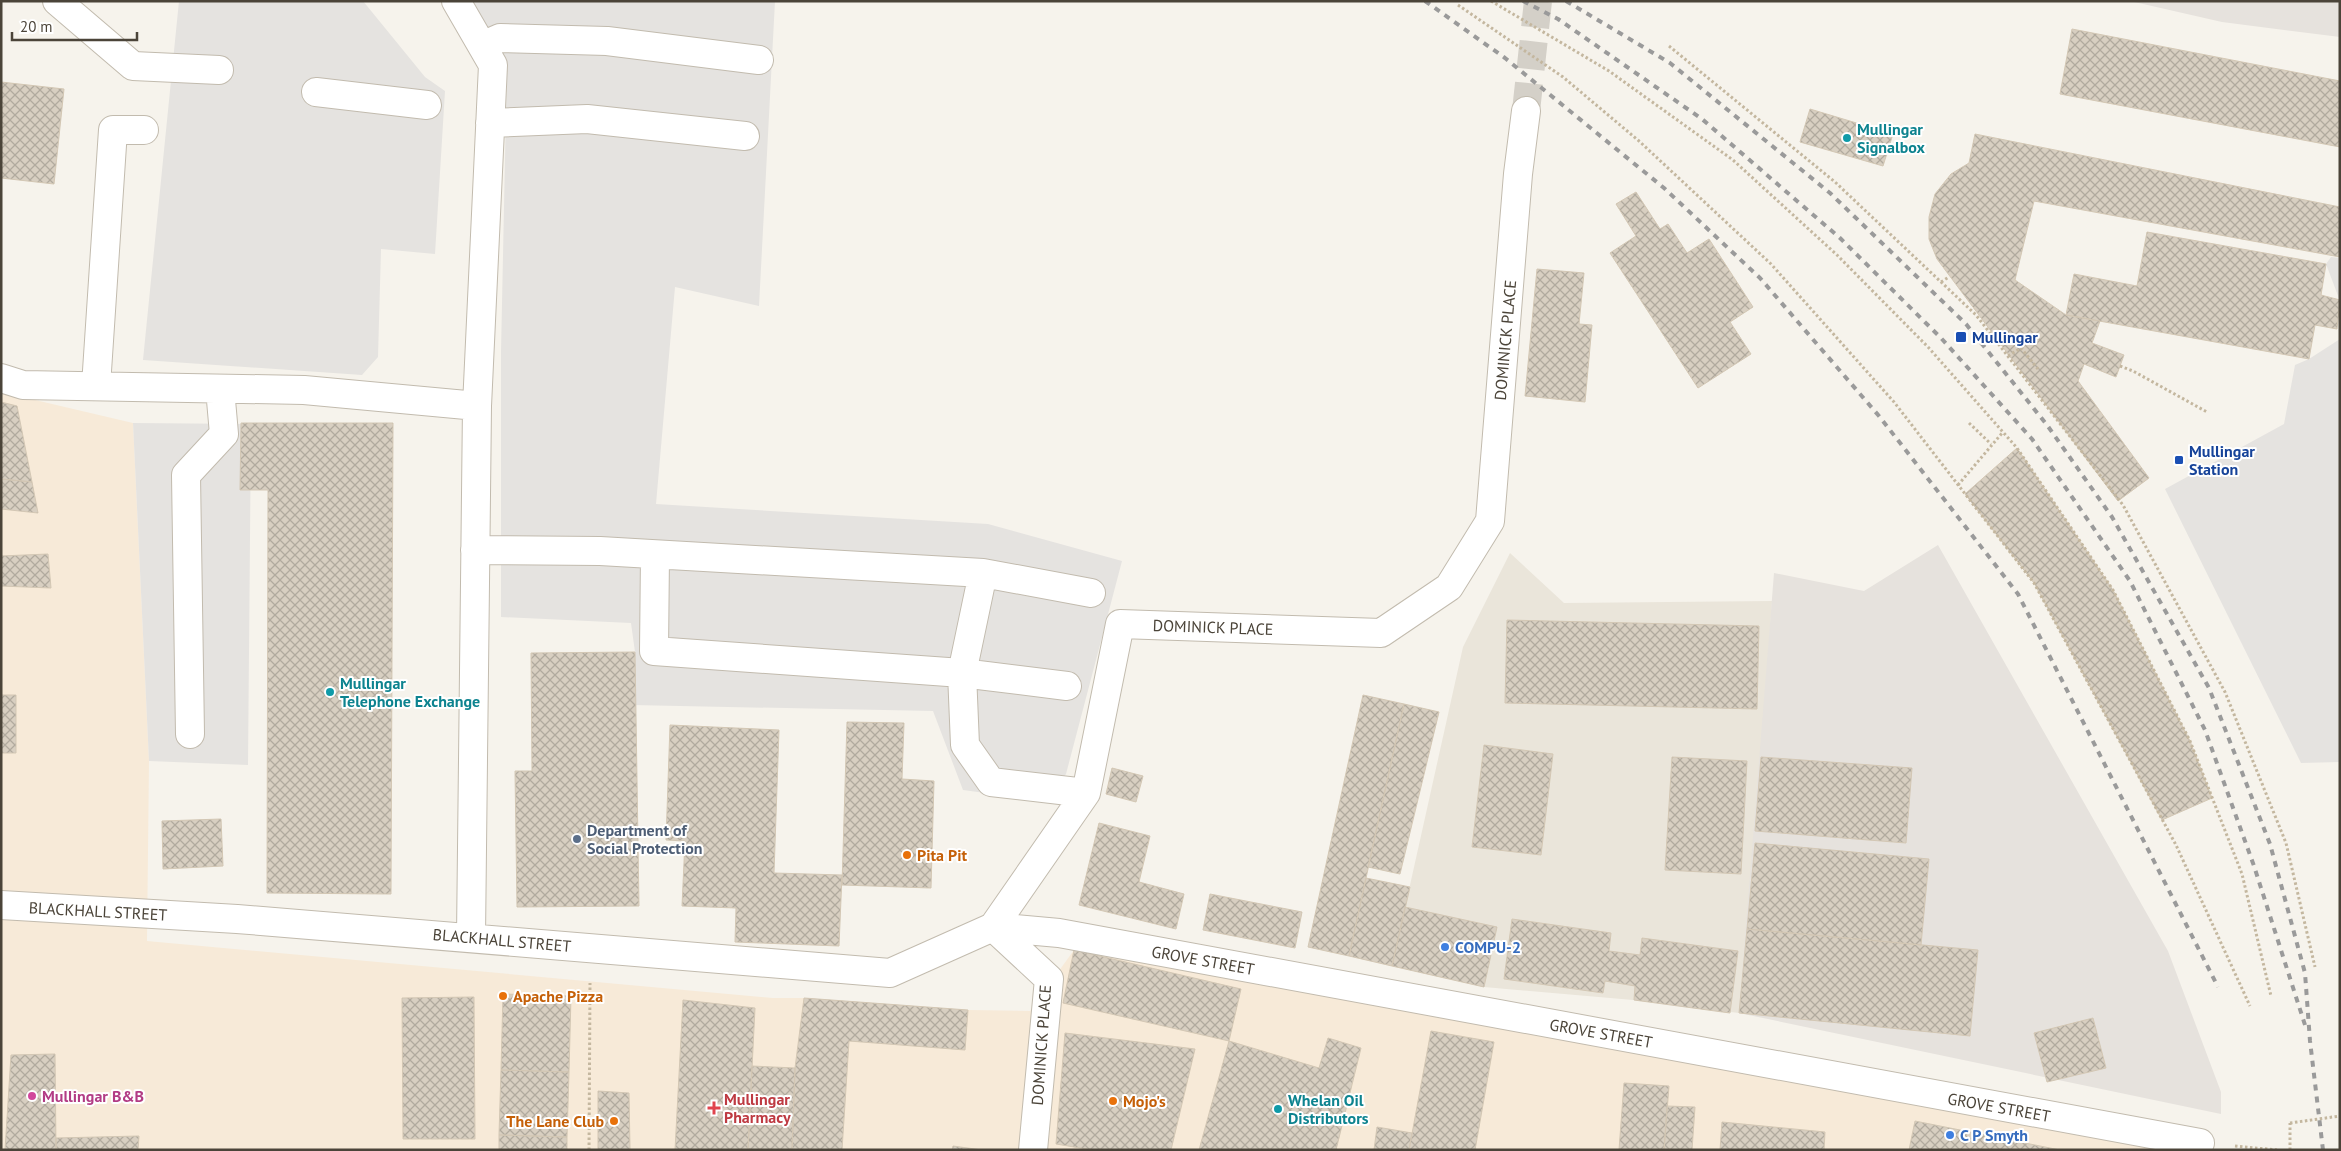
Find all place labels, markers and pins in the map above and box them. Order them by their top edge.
place label: Mullingar Signalbox [1857,119,1926,157]
marker: Mullingar Signalbox [1841,132,1853,144]
place label: Mullingar [1972,327,2038,347]
marker: Mullingar [1954,330,1968,344]
place label: Mullingar Station [2189,441,2255,479]
marker: Mullingar Station [2173,454,2185,466]
place label: Mullingar Telephone Exchange [340,673,480,711]
marker: Mullingar Telephone Exchange [324,686,336,698]
place label: Department of Social Protection [587,820,703,858]
marker: Department of Social Protection [571,833,583,845]
place label: Pita Pit [917,845,967,865]
marker: Pita Pit [901,849,913,861]
place label: COMPU-2 [1455,937,1521,957]
marker: COMPU-2 [1439,941,1451,953]
place label: Apache Pizza [513,986,603,1006]
marker: Apache Pizza [497,990,509,1002]
place label: Mullingar B&B [42,1086,144,1106]
place label: Mullingar Pharmacy [724,1089,791,1127]
marker: Mullingar B&B [26,1090,38,1102]
place label: Whelan Oil Distributors [1288,1090,1369,1128]
place label: Mojo's [1123,1091,1166,1111]
marker: Mojo's [1107,1095,1119,1107]
marker: Mullingar Pharmacy [708,1102,720,1114]
marker: Whelan Oil Distributors [1272,1103,1284,1115]
place label: The Lane Club [506,1111,604,1131]
marker: The Lane Club [608,1115,620,1127]
place label: C P Smyth [1960,1125,2028,1145]
marker: C P Smyth [1944,1129,1956,1141]

